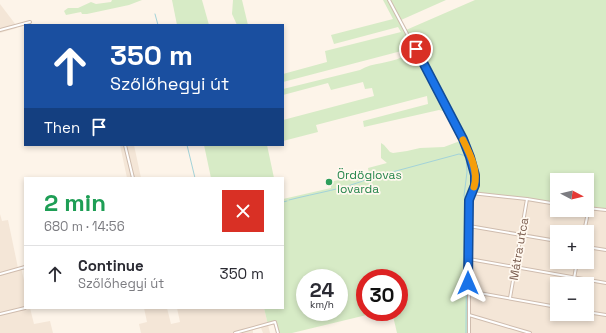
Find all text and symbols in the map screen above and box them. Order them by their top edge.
pin [399,32,433,66]
text: 350 m [110,37,193,73]
icon: arrive [405,38,427,60]
icon: ahead [44,40,96,92]
text: Szőlőhegyi út [110,72,229,95]
icon: arrive [88,116,110,138]
text: Then [44,118,80,137]
place label: Ördöglovas lovarda [337,167,402,197]
north arrow [550,173,594,217]
map controls [550,173,594,321]
marker: Ördöglovas lovarda [324,177,334,187]
text: 2 min [44,187,106,218]
button: close [222,190,264,232]
street label: Mátra utca [506,216,532,282]
text: 680 m · 14:56 [44,218,125,235]
button: + [550,225,594,269]
text: Continue [78,256,144,275]
position arrow [447,262,489,304]
icon: ahead [44,263,66,285]
text: 350 m [220,264,264,283]
speed limit sign: 30 [356,269,408,321]
text: Szőlőhegyi út [78,275,164,292]
text: 24 [310,277,334,303]
button: − [550,277,594,321]
text: km/h [310,298,334,311]

